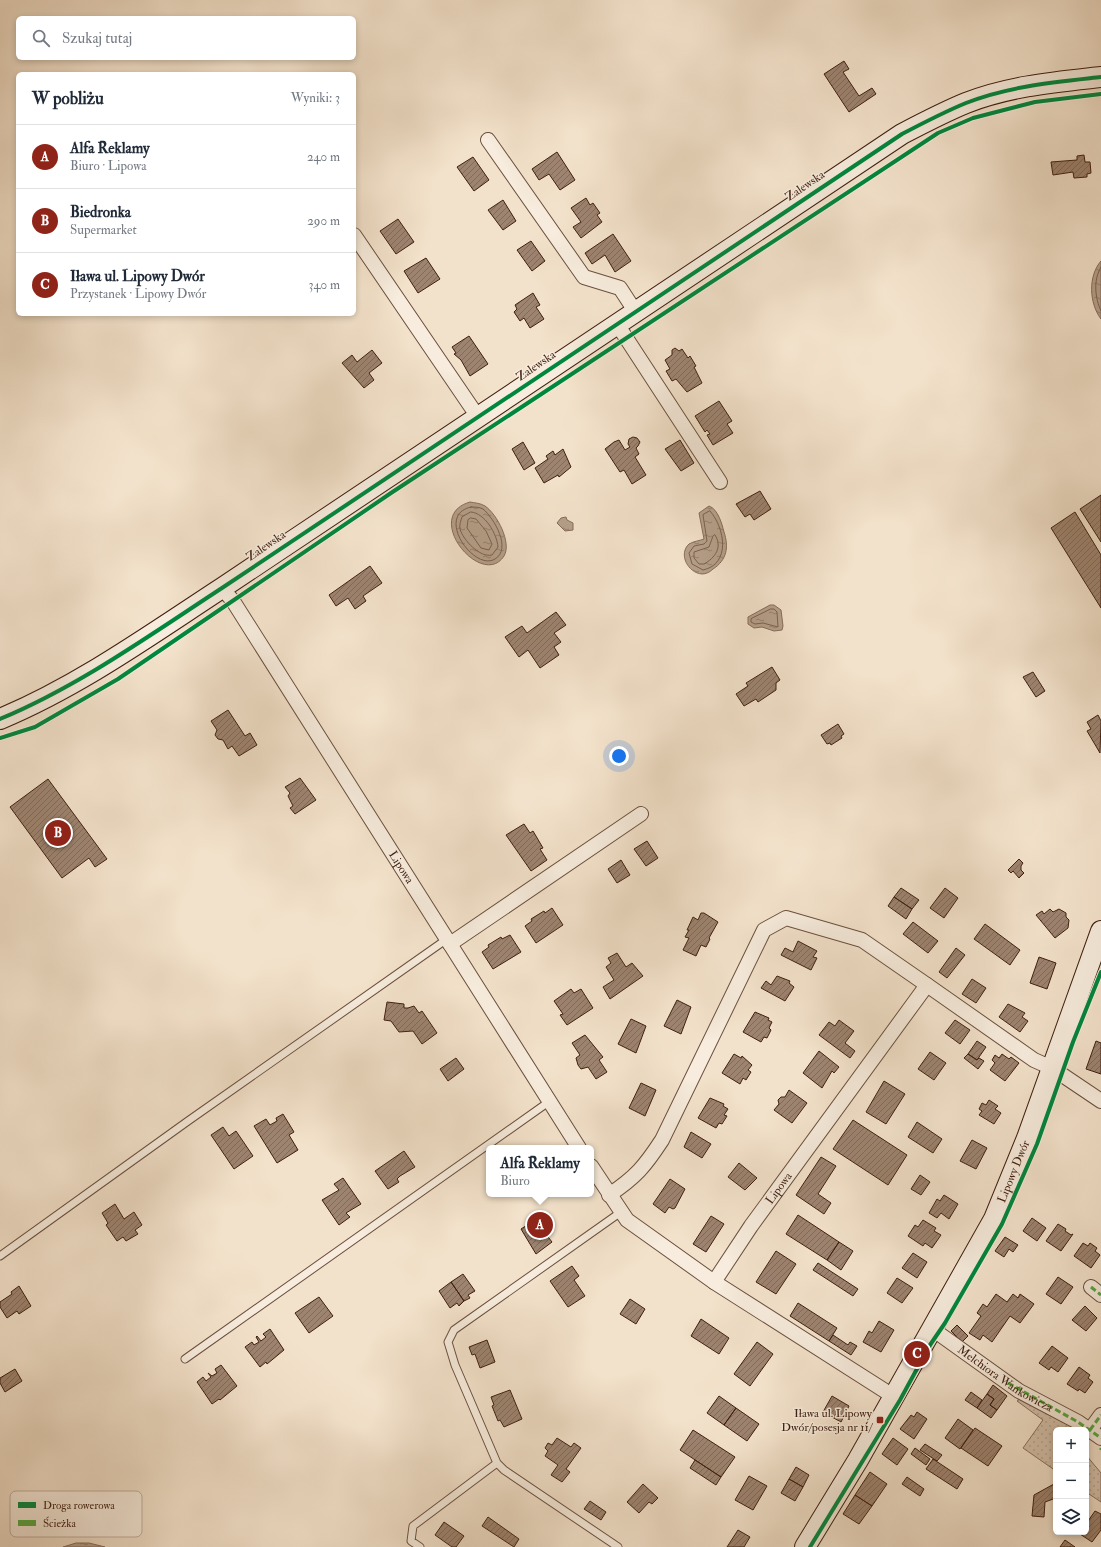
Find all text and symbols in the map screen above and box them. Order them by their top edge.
search box [16,16,356,60]
icon: search [30,27,52,49]
text: Szukaj tutaj [62,29,132,48]
text: W pobliżu [32,88,104,109]
text: Wyniki: 3 [291,90,340,106]
text: Alfa Reklamy [70,139,150,158]
text: A [41,149,49,165]
text: 240 m [307,149,340,165]
text: Biuro · Lipowa [70,158,147,174]
street label: Zalewska [783,167,828,205]
text: Biedronka [70,203,131,222]
text: B [41,213,49,229]
text: 290 m [307,213,340,229]
text: Supermarket [70,222,137,238]
text: Iława ul. Lipowy Dwór [70,267,205,286]
text: C [40,277,50,293]
text: 340 m [309,277,340,293]
text: Przystanek · Lipowy Dwór [70,286,206,302]
street label: Zalewska [514,347,559,385]
street label: Zalewska [244,527,289,565]
your location [609,746,629,766]
pin: B [45,818,71,848]
street label: Lipowa [385,848,418,887]
street label: Lipowy Dwór [994,1137,1033,1205]
popup [486,1145,594,1197]
text: Alfa Reklamy [500,1154,580,1173]
street label: Lipowa [762,1168,796,1207]
text: Biuro [500,1173,530,1189]
pin: A [527,1210,553,1240]
pin: C [904,1339,930,1369]
street label: Melchiora Wańkowicza [955,1342,1057,1416]
place label: Iława ul. Lipowy Dwór/posesja nr 11/ [781,1406,874,1435]
marker: Iława ul. Lipowy Dwór/posesja nr 11/ [875,1415,885,1425]
map controls [1053,1427,1089,1535]
button: + [1053,1427,1089,1463]
button: − [1053,1463,1089,1499]
legend [10,1491,142,1537]
text: Droga rowerowa [43,1499,115,1512]
button: layers [1053,1499,1089,1535]
text: Ścieżka [43,1516,77,1530]

